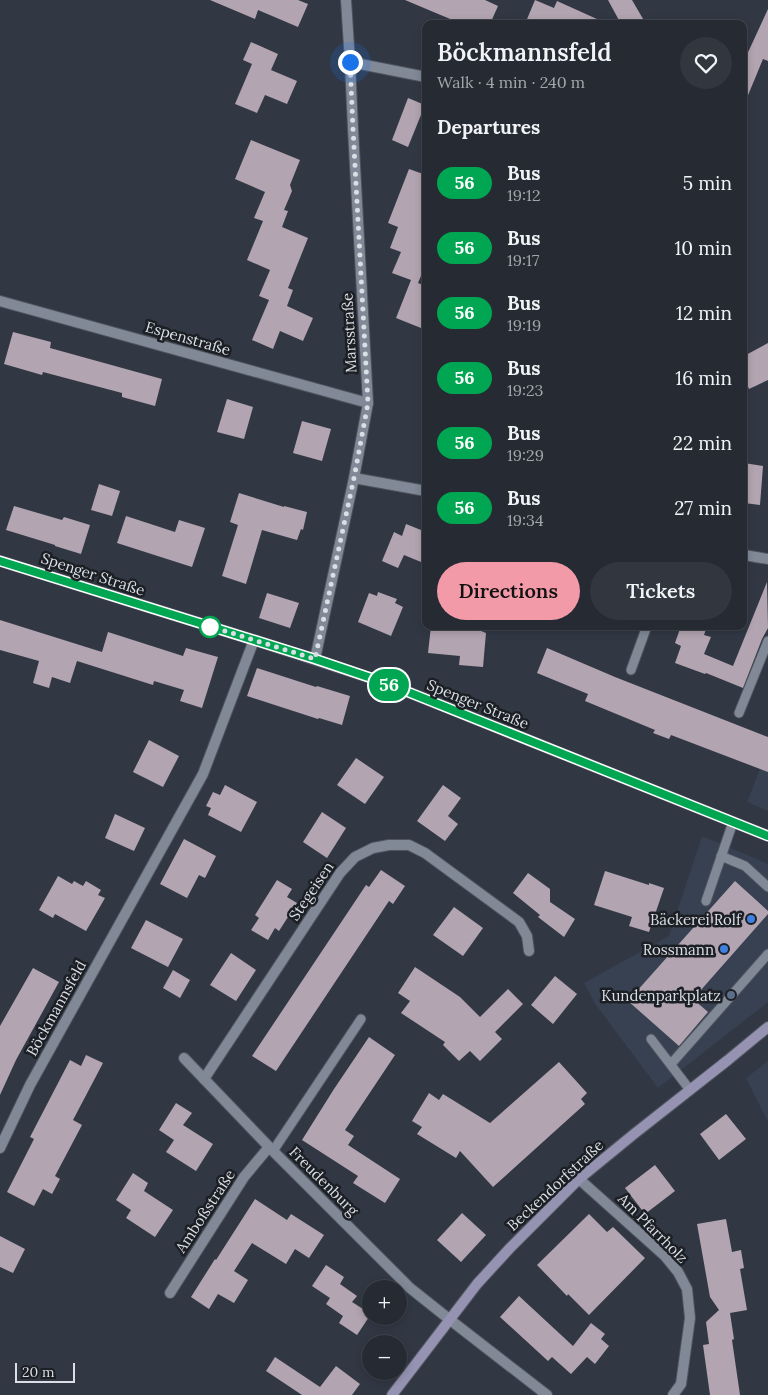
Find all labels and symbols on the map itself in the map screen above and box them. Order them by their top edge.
your location [338,50,363,75]
street label: Marsstraße [337,292,361,374]
street label: Espenstraße [143,317,233,359]
street label: Spenger Straße [39,548,147,600]
unlabelled marker [199,616,221,638]
line badge: 56 [366,669,412,701]
street label: Spenger Straße [424,675,532,733]
street label: Stegeisen [284,858,338,924]
place label: Bäckerei Rolf [650,910,742,929]
marker: Bäckerei Rolf [745,913,757,925]
place label: Rossmann [643,940,714,959]
marker: Rossmann [718,943,730,955]
street label: Böckmannsfeld [22,957,90,1059]
place label: Kundenparkplatz [601,986,721,1005]
marker: Kundenparkplatz [725,989,737,1001]
street label: Beckendorfstraße [503,1135,607,1235]
street label: Freudenburg [285,1142,363,1220]
street label: Amboßstraße [170,1166,239,1257]
street label: Am Pfarrholz [613,1188,692,1267]
scale bar [15,1360,75,1383]

